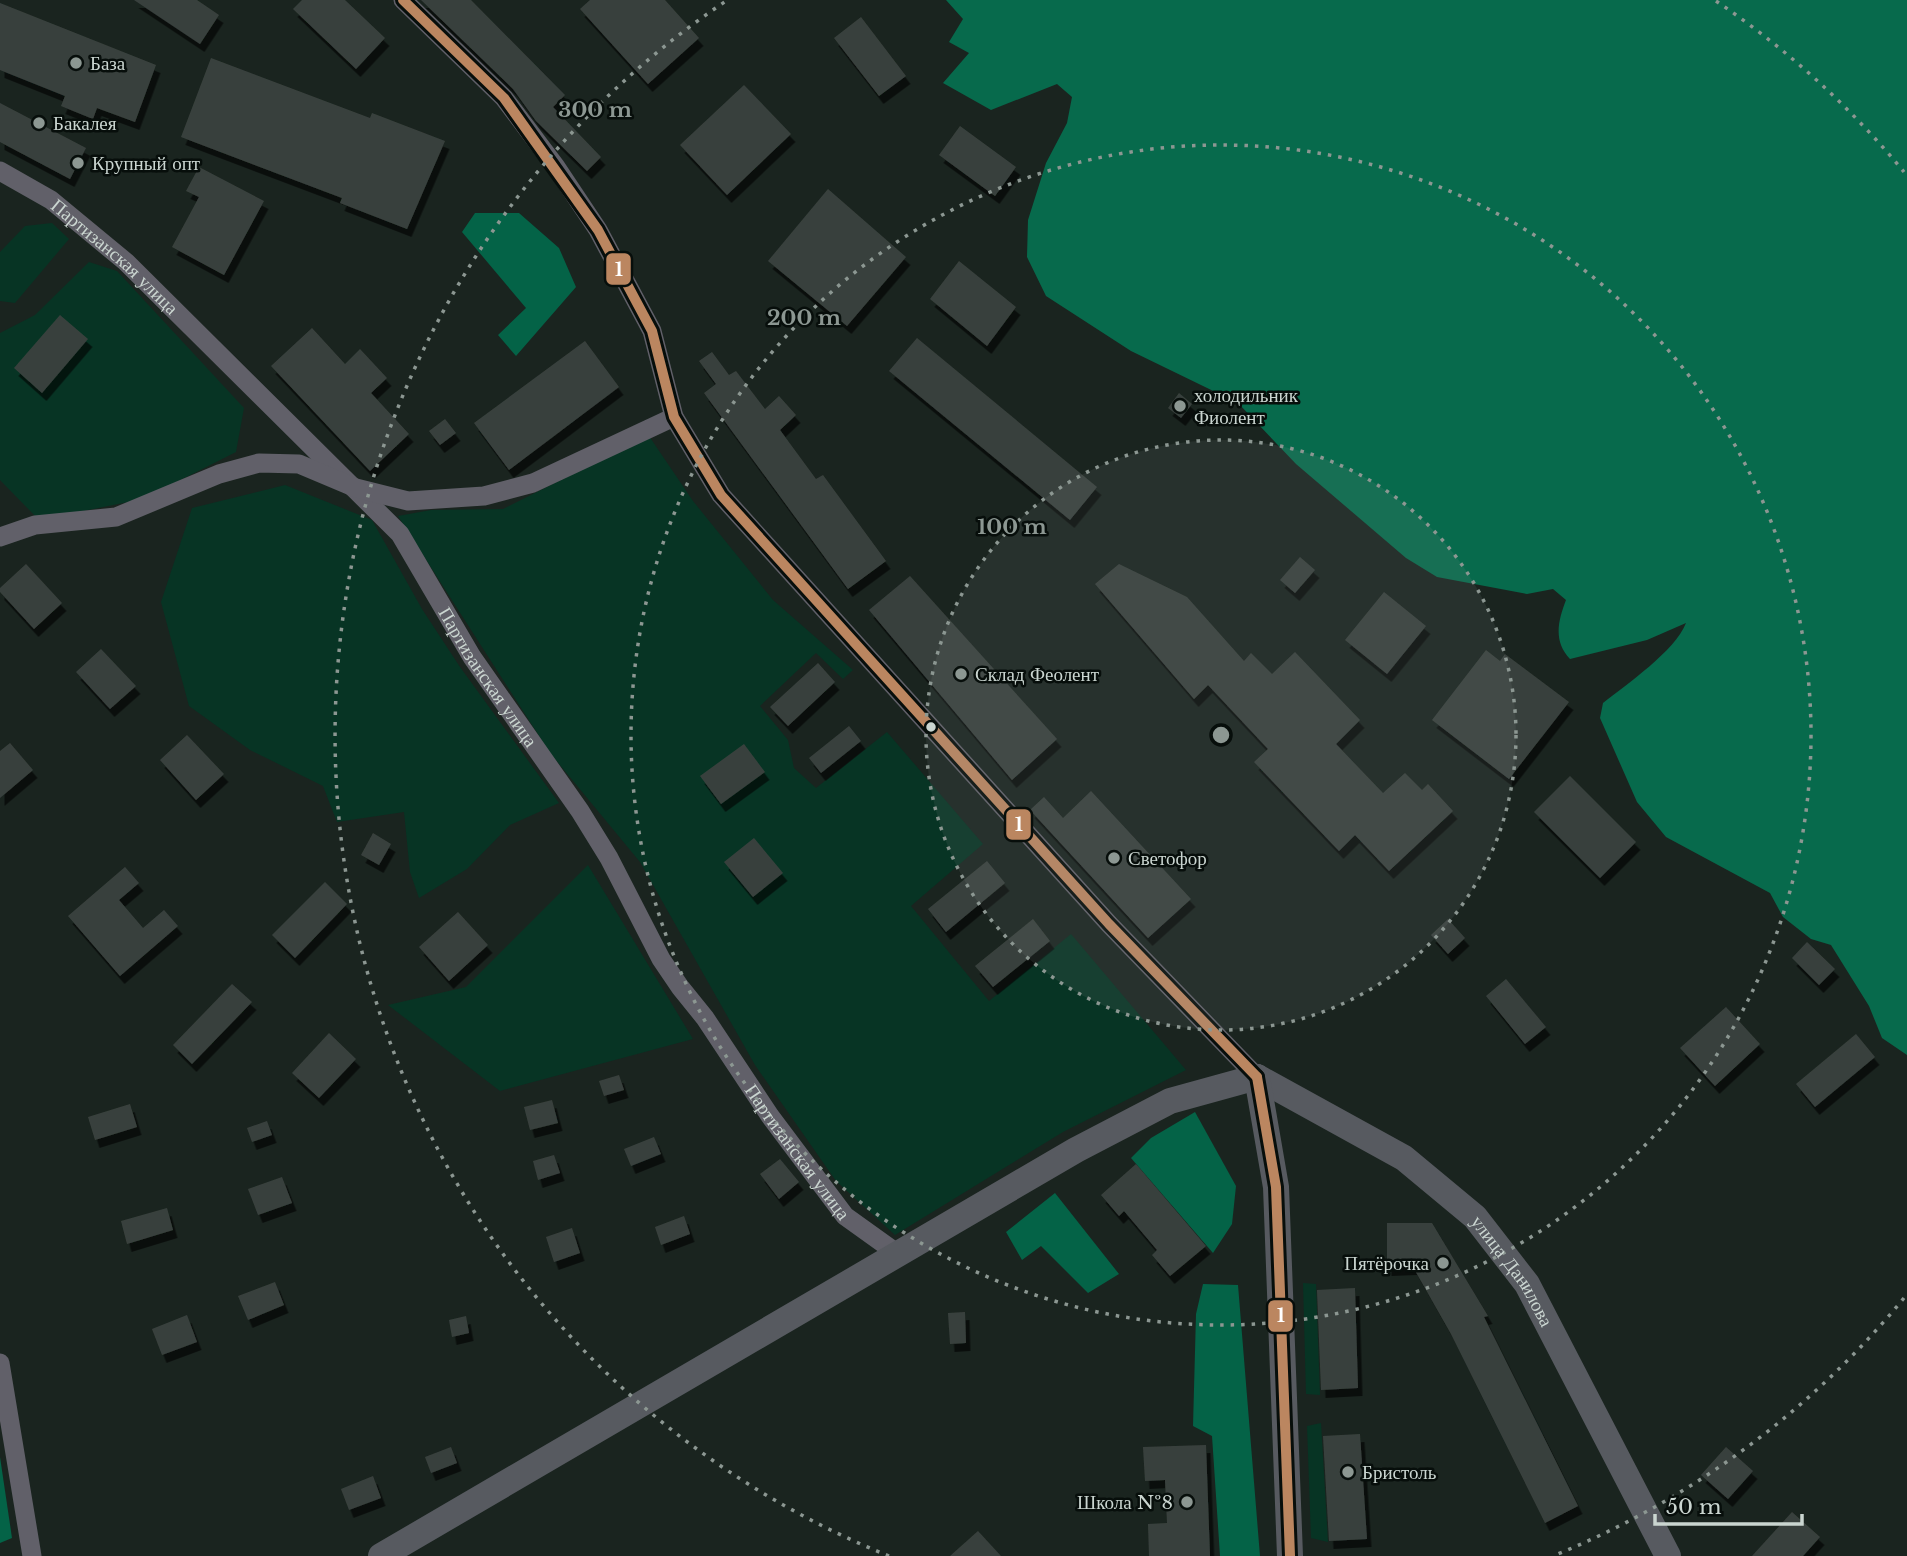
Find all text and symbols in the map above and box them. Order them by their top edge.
place label: База [90,52,126,75]
marker: База [68,55,84,71]
text: 300 m [558,97,632,123]
place label: Бакалея [53,112,117,135]
marker: Бакалея [31,115,47,131]
place label: Крупный опт [92,152,201,175]
marker: Крупный опт [70,155,86,171]
street label: Партизанская улица [46,194,183,320]
line badge: 1 [605,252,632,286]
text: 1 [615,258,623,281]
text: 200 m [767,305,841,331]
place label: холодильник Фиолент [1194,384,1299,429]
marker: холодильник Фиолент [1172,398,1188,414]
text: 100 m [977,514,1047,540]
street label: Партизанская улица [433,603,543,752]
place label: Склад Феолент [975,663,1100,686]
marker: Склад Феолент [953,666,969,682]
unlabelled marker [924,720,938,734]
centre of rings [1209,723,1233,747]
line badge: 1 [1005,808,1032,841]
text: 1 [1015,813,1023,836]
place label: Светофор [1128,847,1207,870]
marker: Светофор [1106,850,1122,866]
street label: Партизанская улица [740,1080,855,1225]
street label: улица Данилова [1466,1211,1558,1331]
place label: Пятёрочка [1344,1252,1430,1275]
marker: Пятёрочка [1435,1255,1451,1271]
line badge: 1 [1267,1299,1294,1333]
text: 1 [1277,1304,1285,1327]
place label: Бристоль [1362,1461,1437,1484]
marker: Бристоль [1340,1464,1356,1480]
scale bar [1655,1482,1802,1526]
place label: Школа №8 [1077,1491,1173,1514]
marker: Школа №8 [1179,1494,1195,1510]
text: 50 m [1666,1494,1722,1520]

